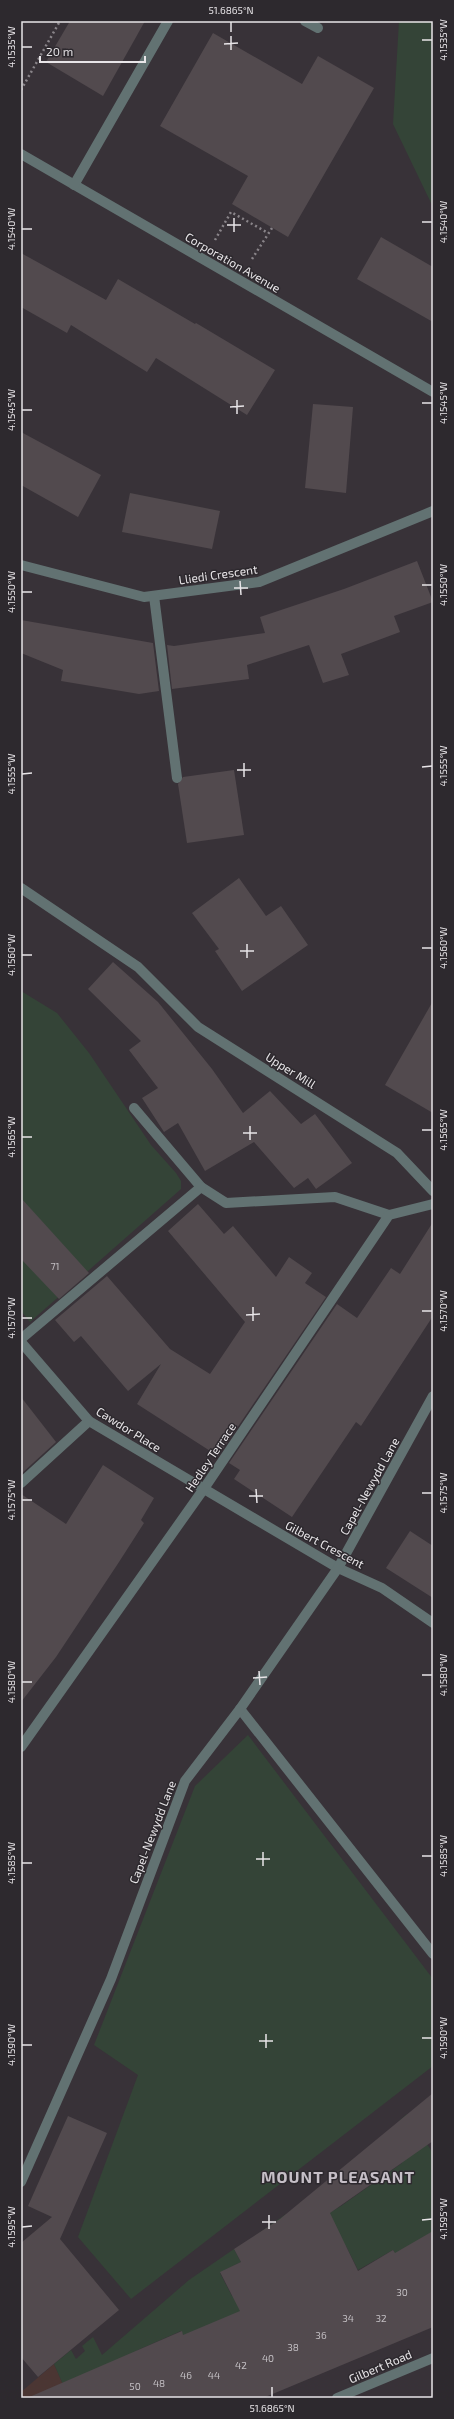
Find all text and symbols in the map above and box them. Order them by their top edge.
text: 51.6865°N [208,4,254,16]
text: 4.1535°W [437,19,449,61]
text: 4.1535°W [5,26,17,68]
scale bar [40,38,145,64]
text: 20 m [46,44,73,58]
text: 4.1540°W [437,200,449,243]
text: 4.1540°W [5,207,17,250]
street label: Corporation Avenue [183,229,283,295]
text: 4.1545°W [437,382,449,424]
text: 4.1545°W [5,389,17,431]
street label: Lliedi Crescent [178,561,259,586]
text: 4.1550°W [437,564,449,606]
text: 4.1550°W [5,571,17,613]
text: 4.1555°W [437,745,449,787]
text: 4.1555°W [5,753,17,795]
text: 4.1560°W [437,926,449,969]
text: 4.1560°W [5,933,17,976]
street label: Upper Mill [263,1049,319,1091]
text: 4.1565°W [437,1109,449,1151]
text: 4.1565°W [5,1116,17,1158]
house number: 71 [50,1260,60,1272]
text: 4.1570°W [437,1290,449,1332]
text: 4.1570°W [5,1297,17,1339]
street label: Cawdor Place [94,1404,164,1454]
street label: Hedley Terrace [182,1420,238,1494]
street label: Capel-Newydd Lane [336,1435,402,1537]
text: 4.1575°W [437,1472,449,1513]
text: 4.1575°W [5,1479,17,1520]
street label: Gilbert Crescent [283,1517,367,1571]
text: 4.1580°W [437,1653,449,1696]
text: 4.1580°W [5,1660,17,1703]
street label: Capel-Newydd Lane [126,1778,178,1886]
text: 4.1585°W [437,1835,449,1877]
text: 4.1585°W [5,1842,17,1884]
text: 4.1590°W [437,2016,449,2059]
text: 4.1590°W [5,2023,17,2066]
district label: MOUNT PLEASANT [261,2167,415,2186]
text: 4.1595°W [437,2198,449,2240]
text: 4.1595°W [5,2206,17,2248]
house number: 30 [396,2286,408,2298]
house number: 34 [342,2312,354,2324]
house number: 32 [375,2312,387,2324]
house number: 36 [315,2329,327,2341]
house number: 38 [287,2341,299,2353]
street label: Gilbert Road [346,2346,414,2386]
house number: 40 [262,2352,274,2364]
house number: 42 [235,2359,247,2371]
house number: 46 [180,2369,192,2381]
house number: 44 [208,2369,220,2381]
house number: 48 [153,2377,165,2389]
house number: 50 [129,2380,141,2392]
text: 51.6865°N [249,2402,295,2414]

